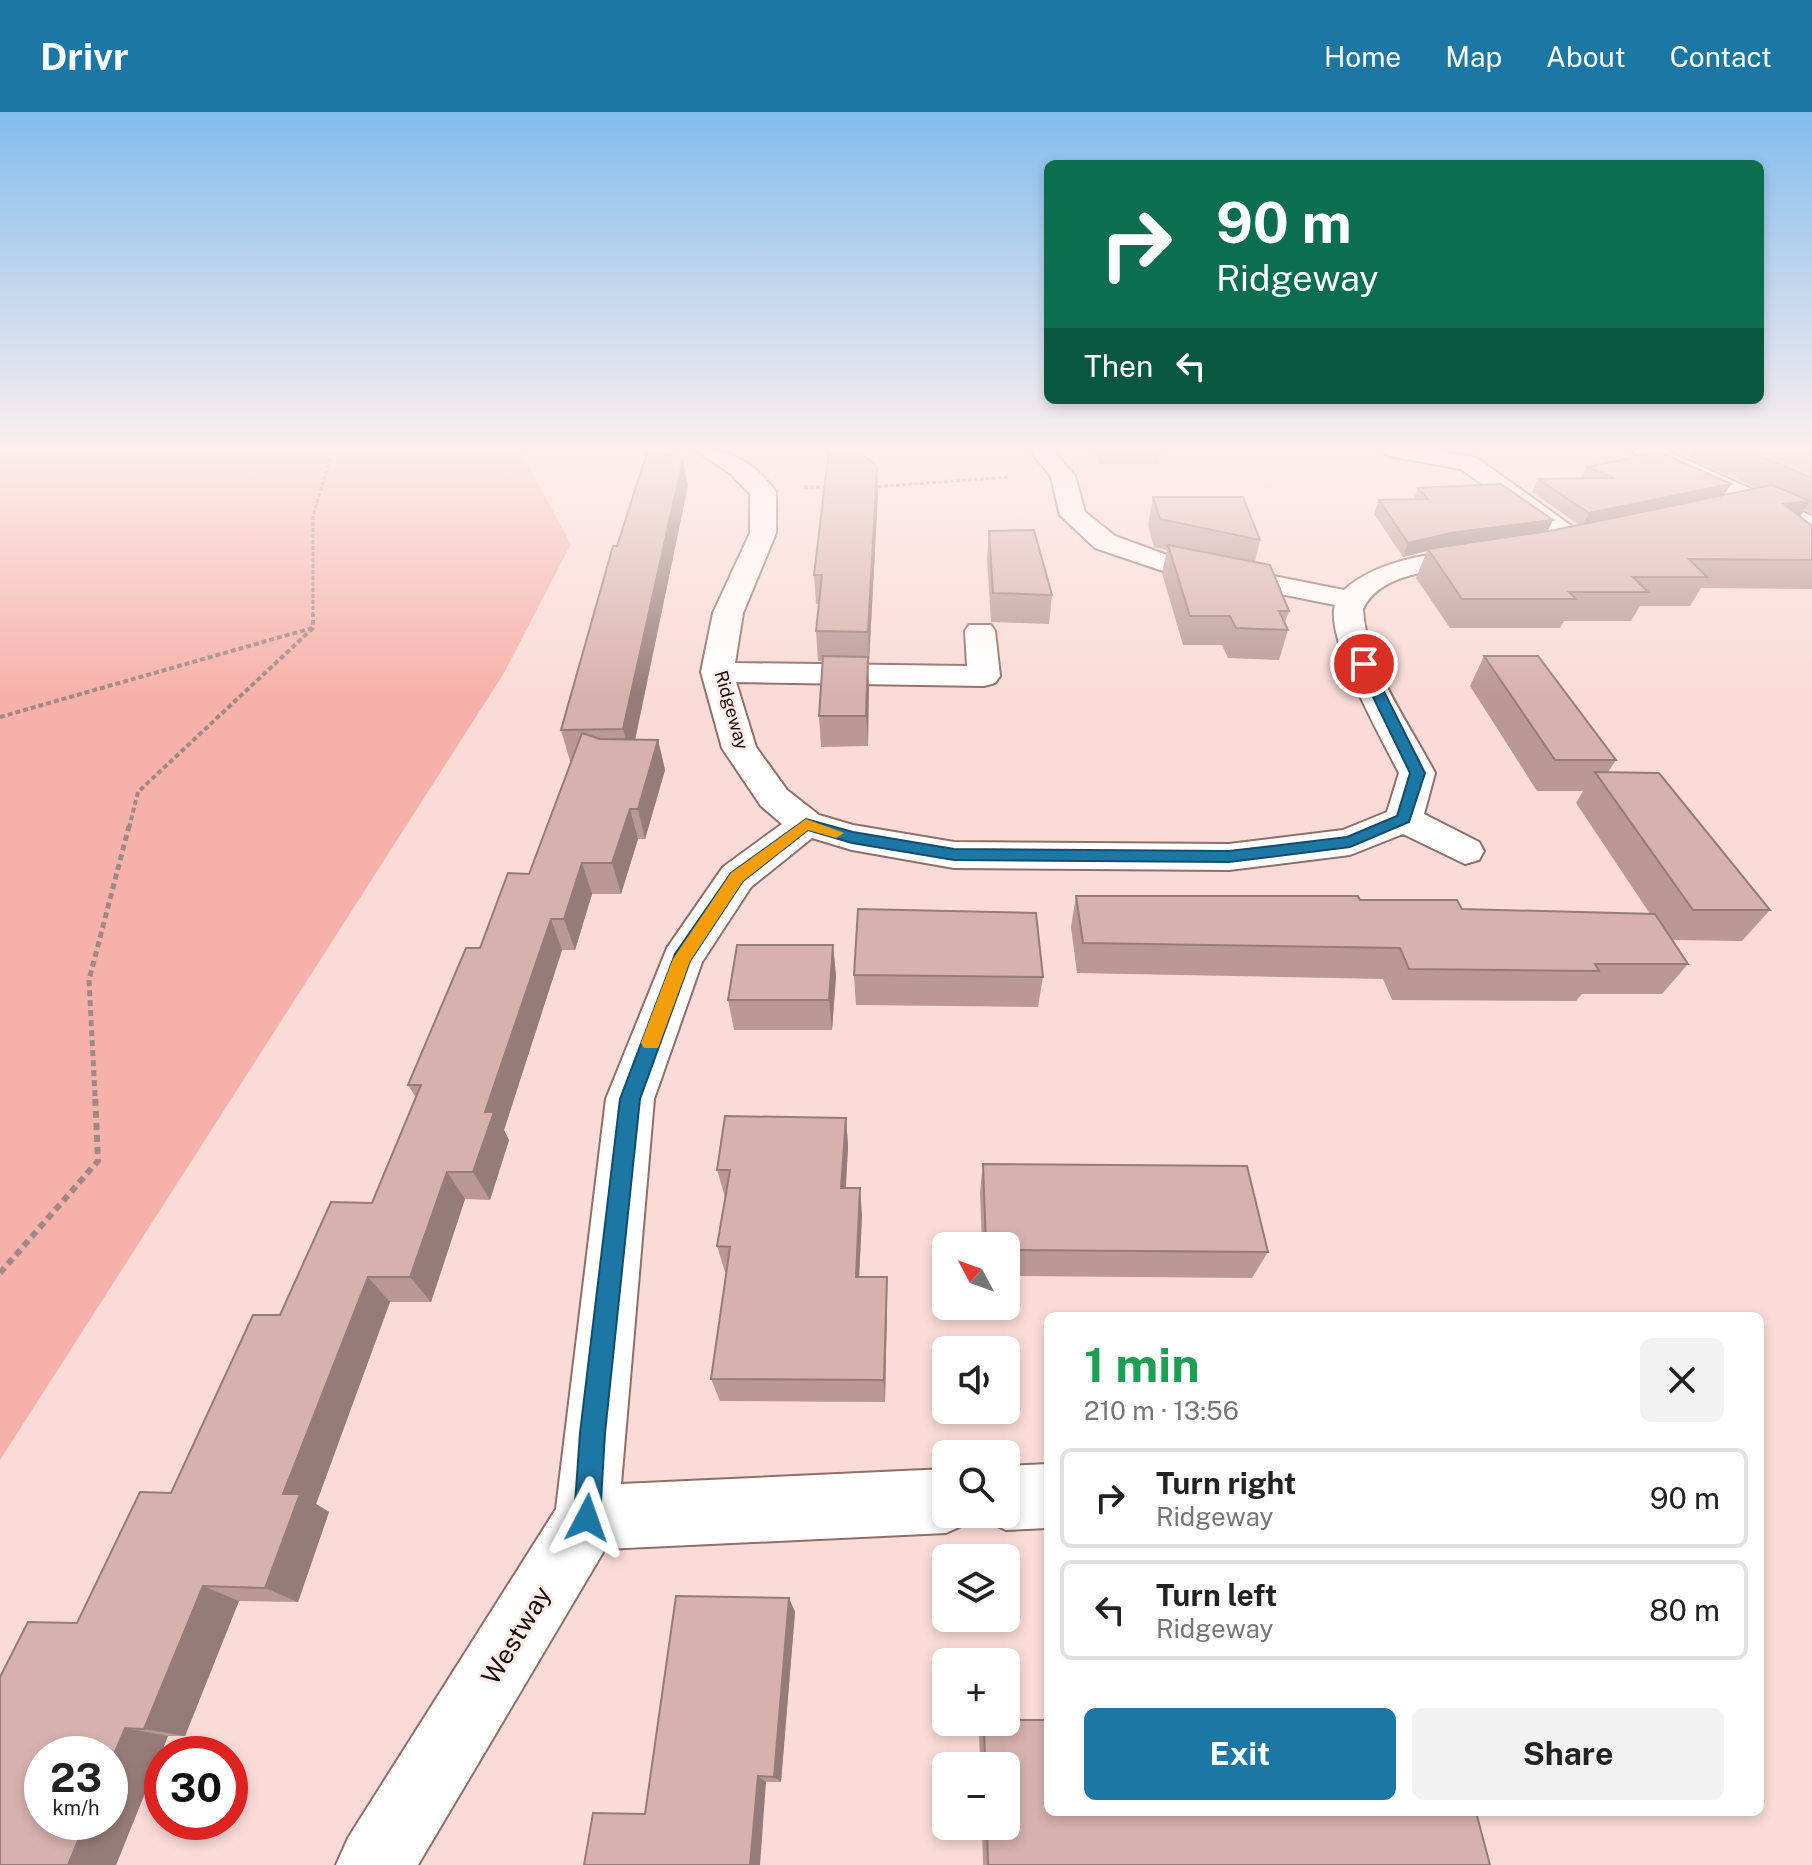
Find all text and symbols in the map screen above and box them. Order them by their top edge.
text: Drivr [40,34,129,79]
text: Home [1324,40,1401,73]
text: Map [1445,40,1502,73]
text: About [1546,40,1626,73]
text: Contact [1670,40,1772,73]
text: 90 m [1216,190,1352,256]
icon: right [1084,192,1188,296]
text: Ridgeway [1216,257,1379,299]
icon: left [1169,344,1213,388]
text: Then [1084,348,1153,384]
pin [1330,630,1398,698]
icon: arrive [1342,642,1386,686]
street label: Ridgeway [711,668,753,752]
north arrow [932,1232,1020,1320]
map controls [932,1232,1020,1840]
button: sound [932,1336,1020,1424]
text: 1 min [1084,1336,1200,1393]
button: close [1640,1338,1724,1422]
text: 210 m · 13:56 [1084,1395,1239,1426]
button: search [932,1440,1020,1528]
text: Turn right [1156,1465,1296,1501]
position arrow [545,1476,629,1560]
icon: right [1088,1476,1132,1520]
text: 90 m [1650,1480,1720,1516]
text: Ridgeway [1156,1501,1273,1532]
button: layers [932,1544,1020,1632]
text: Turn left [1156,1577,1277,1613]
street label: Westway [475,1580,557,1690]
icon: left [1088,1588,1132,1632]
text: 80 m [1649,1592,1720,1628]
text: Ridgeway [1156,1613,1273,1644]
button: + [932,1648,1020,1736]
button: Exit [1084,1708,1396,1800]
button: Share [1412,1708,1724,1800]
speed limit sign: 30 [144,1736,248,1840]
button: − [932,1752,1020,1840]
text: 23 [50,1754,102,1801]
text: km/h [52,1796,100,1820]

